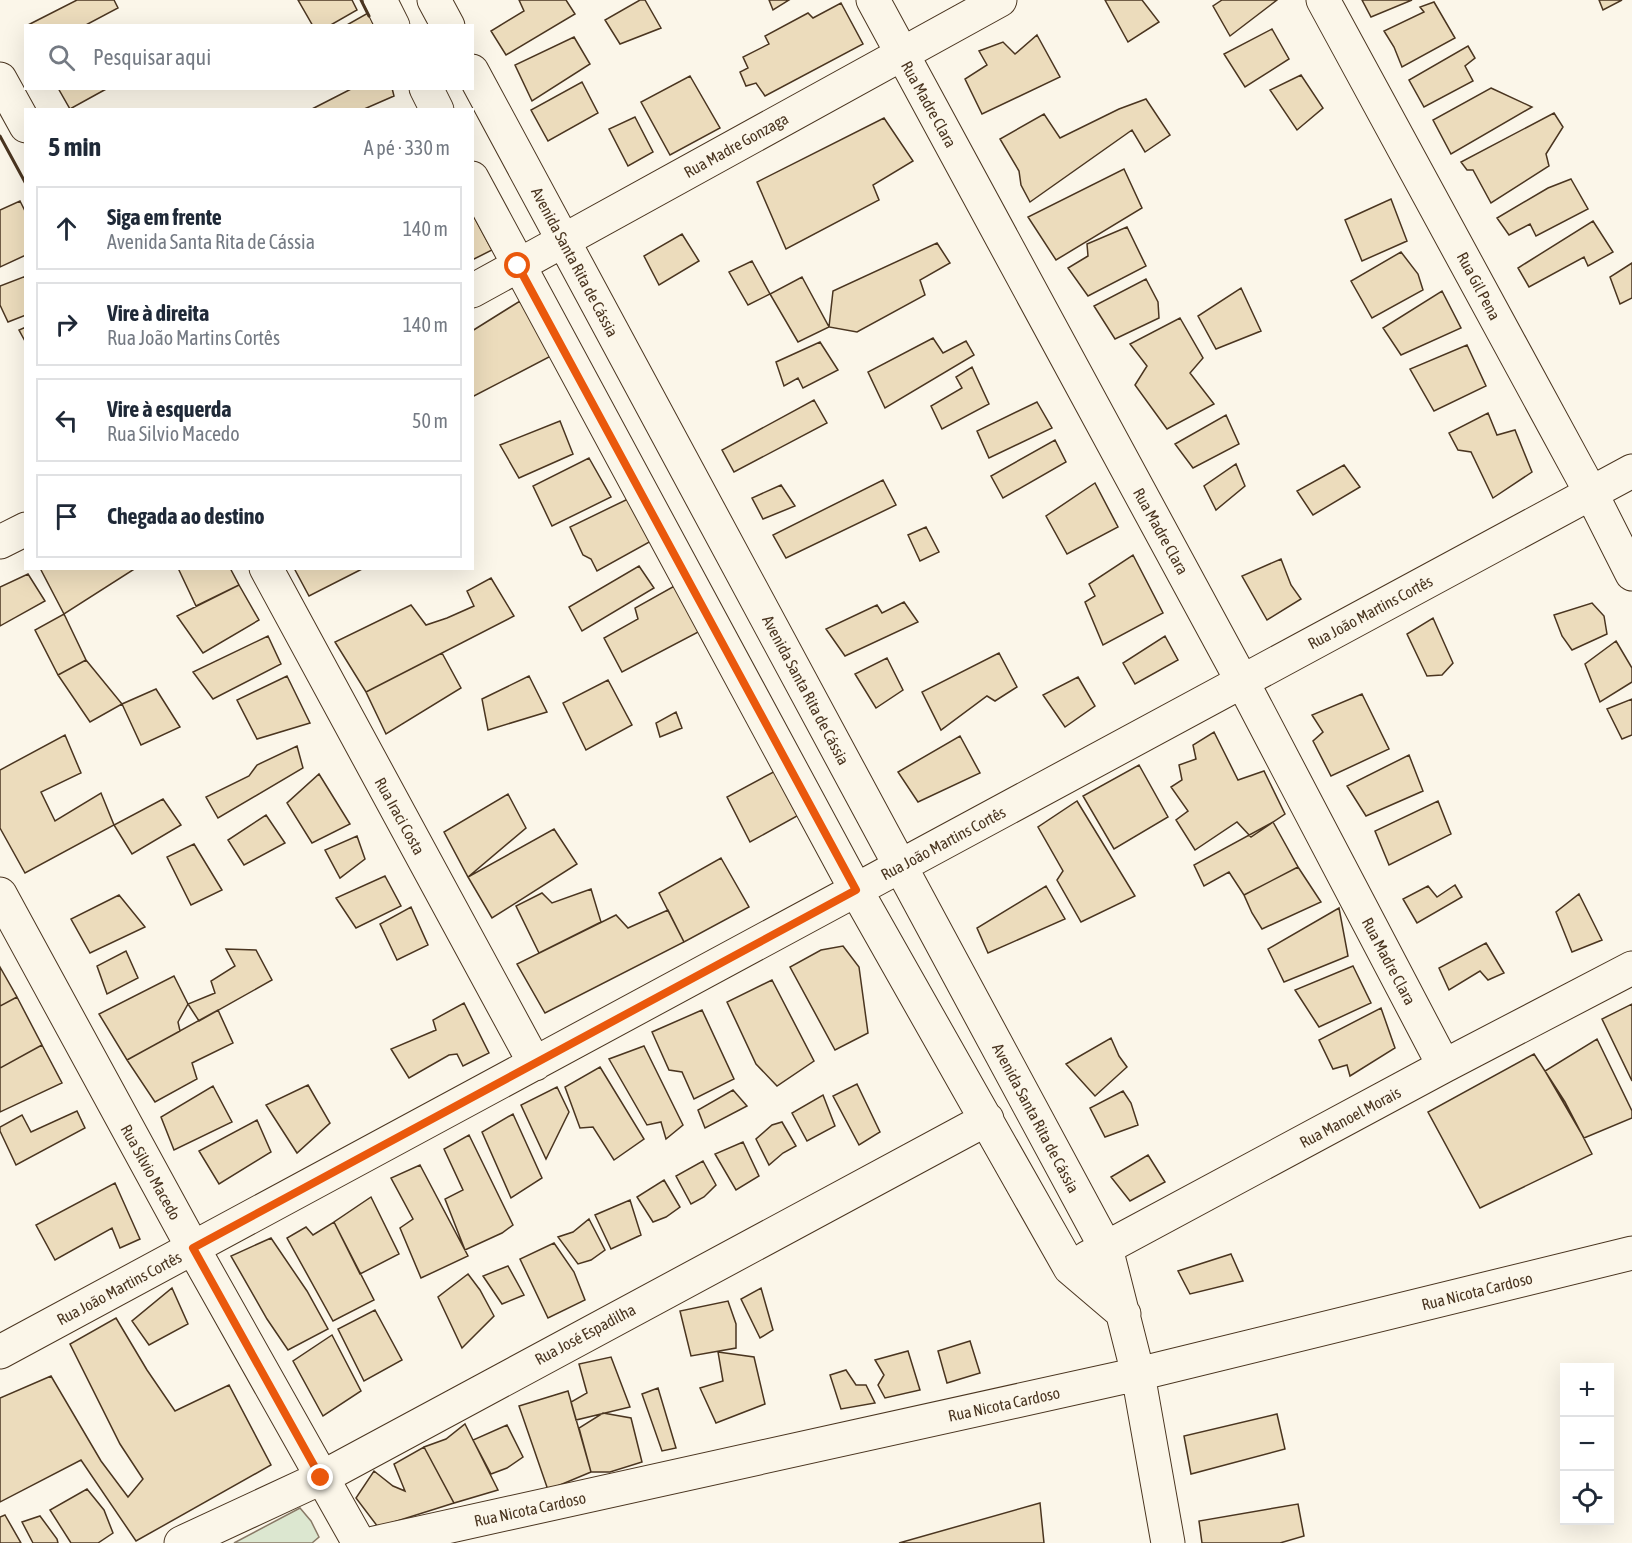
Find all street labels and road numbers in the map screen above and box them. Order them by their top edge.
street label: Rua Madre Clara [898,58,960,150]
street label: Rua Madre Gonzaga [681,109,792,182]
street label: Avenida Santa Rita de Cássia [528,184,622,340]
street label: Rua Gil Pena [1454,249,1504,323]
street label: Rua Madre Clara [1130,485,1192,577]
street label: Rua João Martins Cortês [1305,571,1436,652]
street label: Avenida Santa Rita de Cássia [759,612,853,768]
street label: Rua Iraci Costa [371,774,429,858]
street label: Rua João Martins Cortês [878,802,1009,883]
street label: Rua Madre Clara [1359,914,1419,1008]
street label: Avenida Santa Rita de Cássia [989,1040,1083,1196]
street label: Rua Manoel Morais [1296,1083,1404,1151]
street label: Rua Silvio Macedo [117,1121,185,1223]
street label: Rua João Martins Cortês [54,1247,185,1328]
street label: Rua Nicota Cardoso [1420,1269,1534,1313]
street label: Rua José Espadilha [532,1300,639,1369]
street label: Rua Nicota Cardoso [946,1383,1062,1425]
street label: Rua Nicota Cardoso [472,1488,588,1530]

